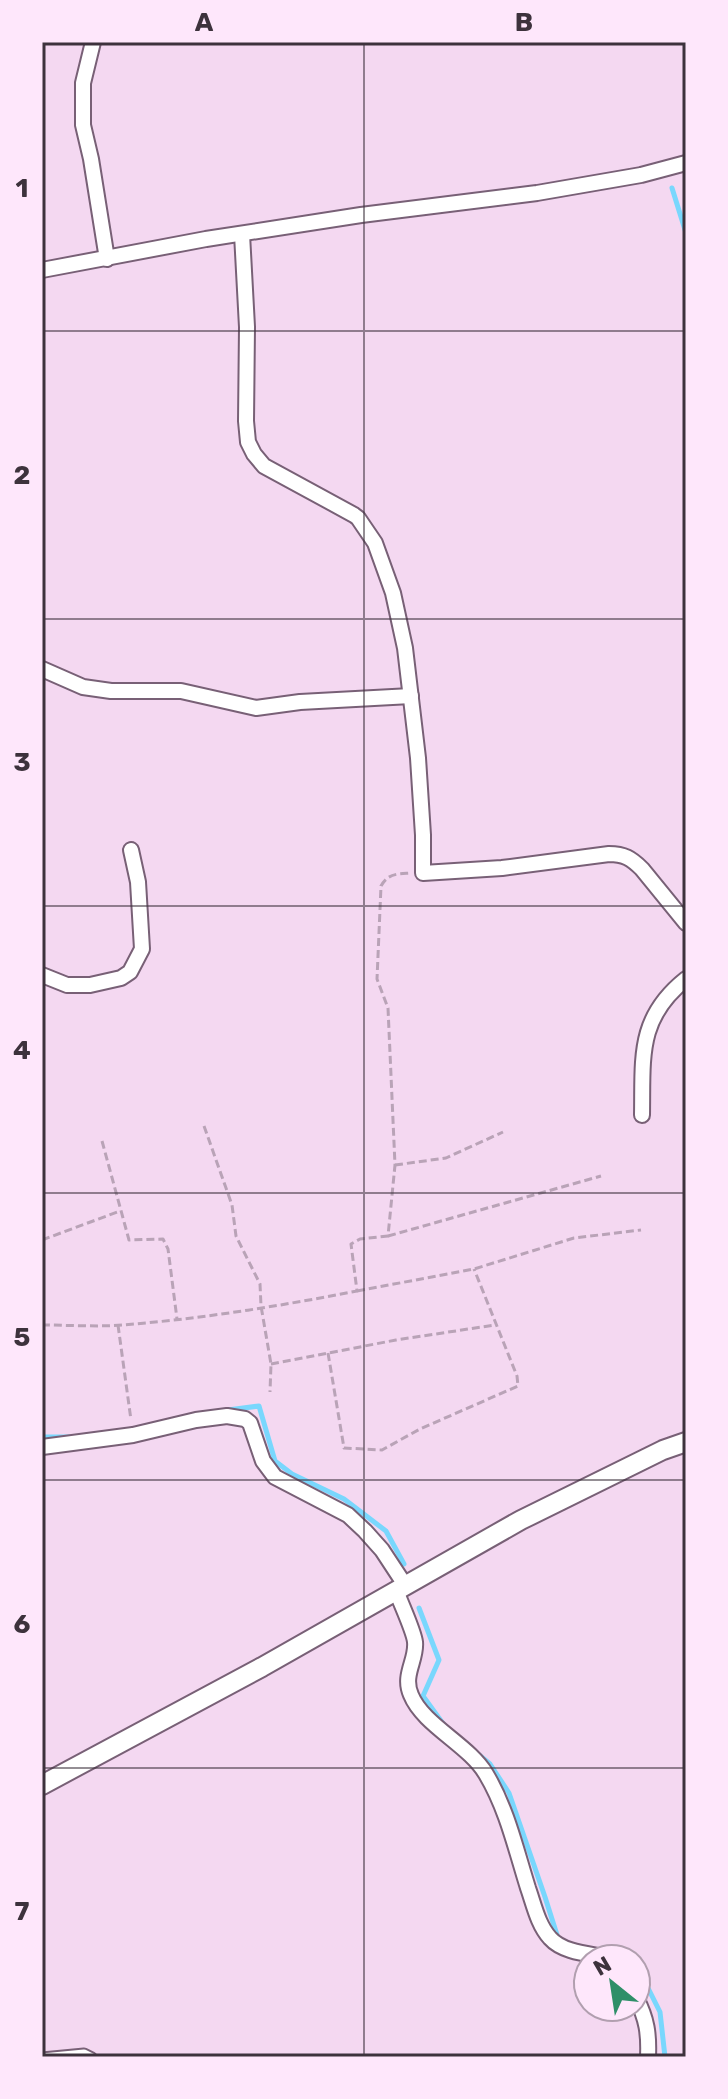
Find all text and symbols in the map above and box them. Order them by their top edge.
text: A [195,7,214,38]
text: B [515,7,533,38]
text: 1 [16,173,28,204]
text: 2 [14,460,30,491]
text: 3 [13,747,31,778]
text: 4 [13,1035,31,1066]
text: 5 [14,1322,30,1353]
text: 6 [14,1609,31,1640]
text: 7 [15,1896,30,1927]
north arrow [572,1943,652,2023]
text: N [589,1950,616,1982]

